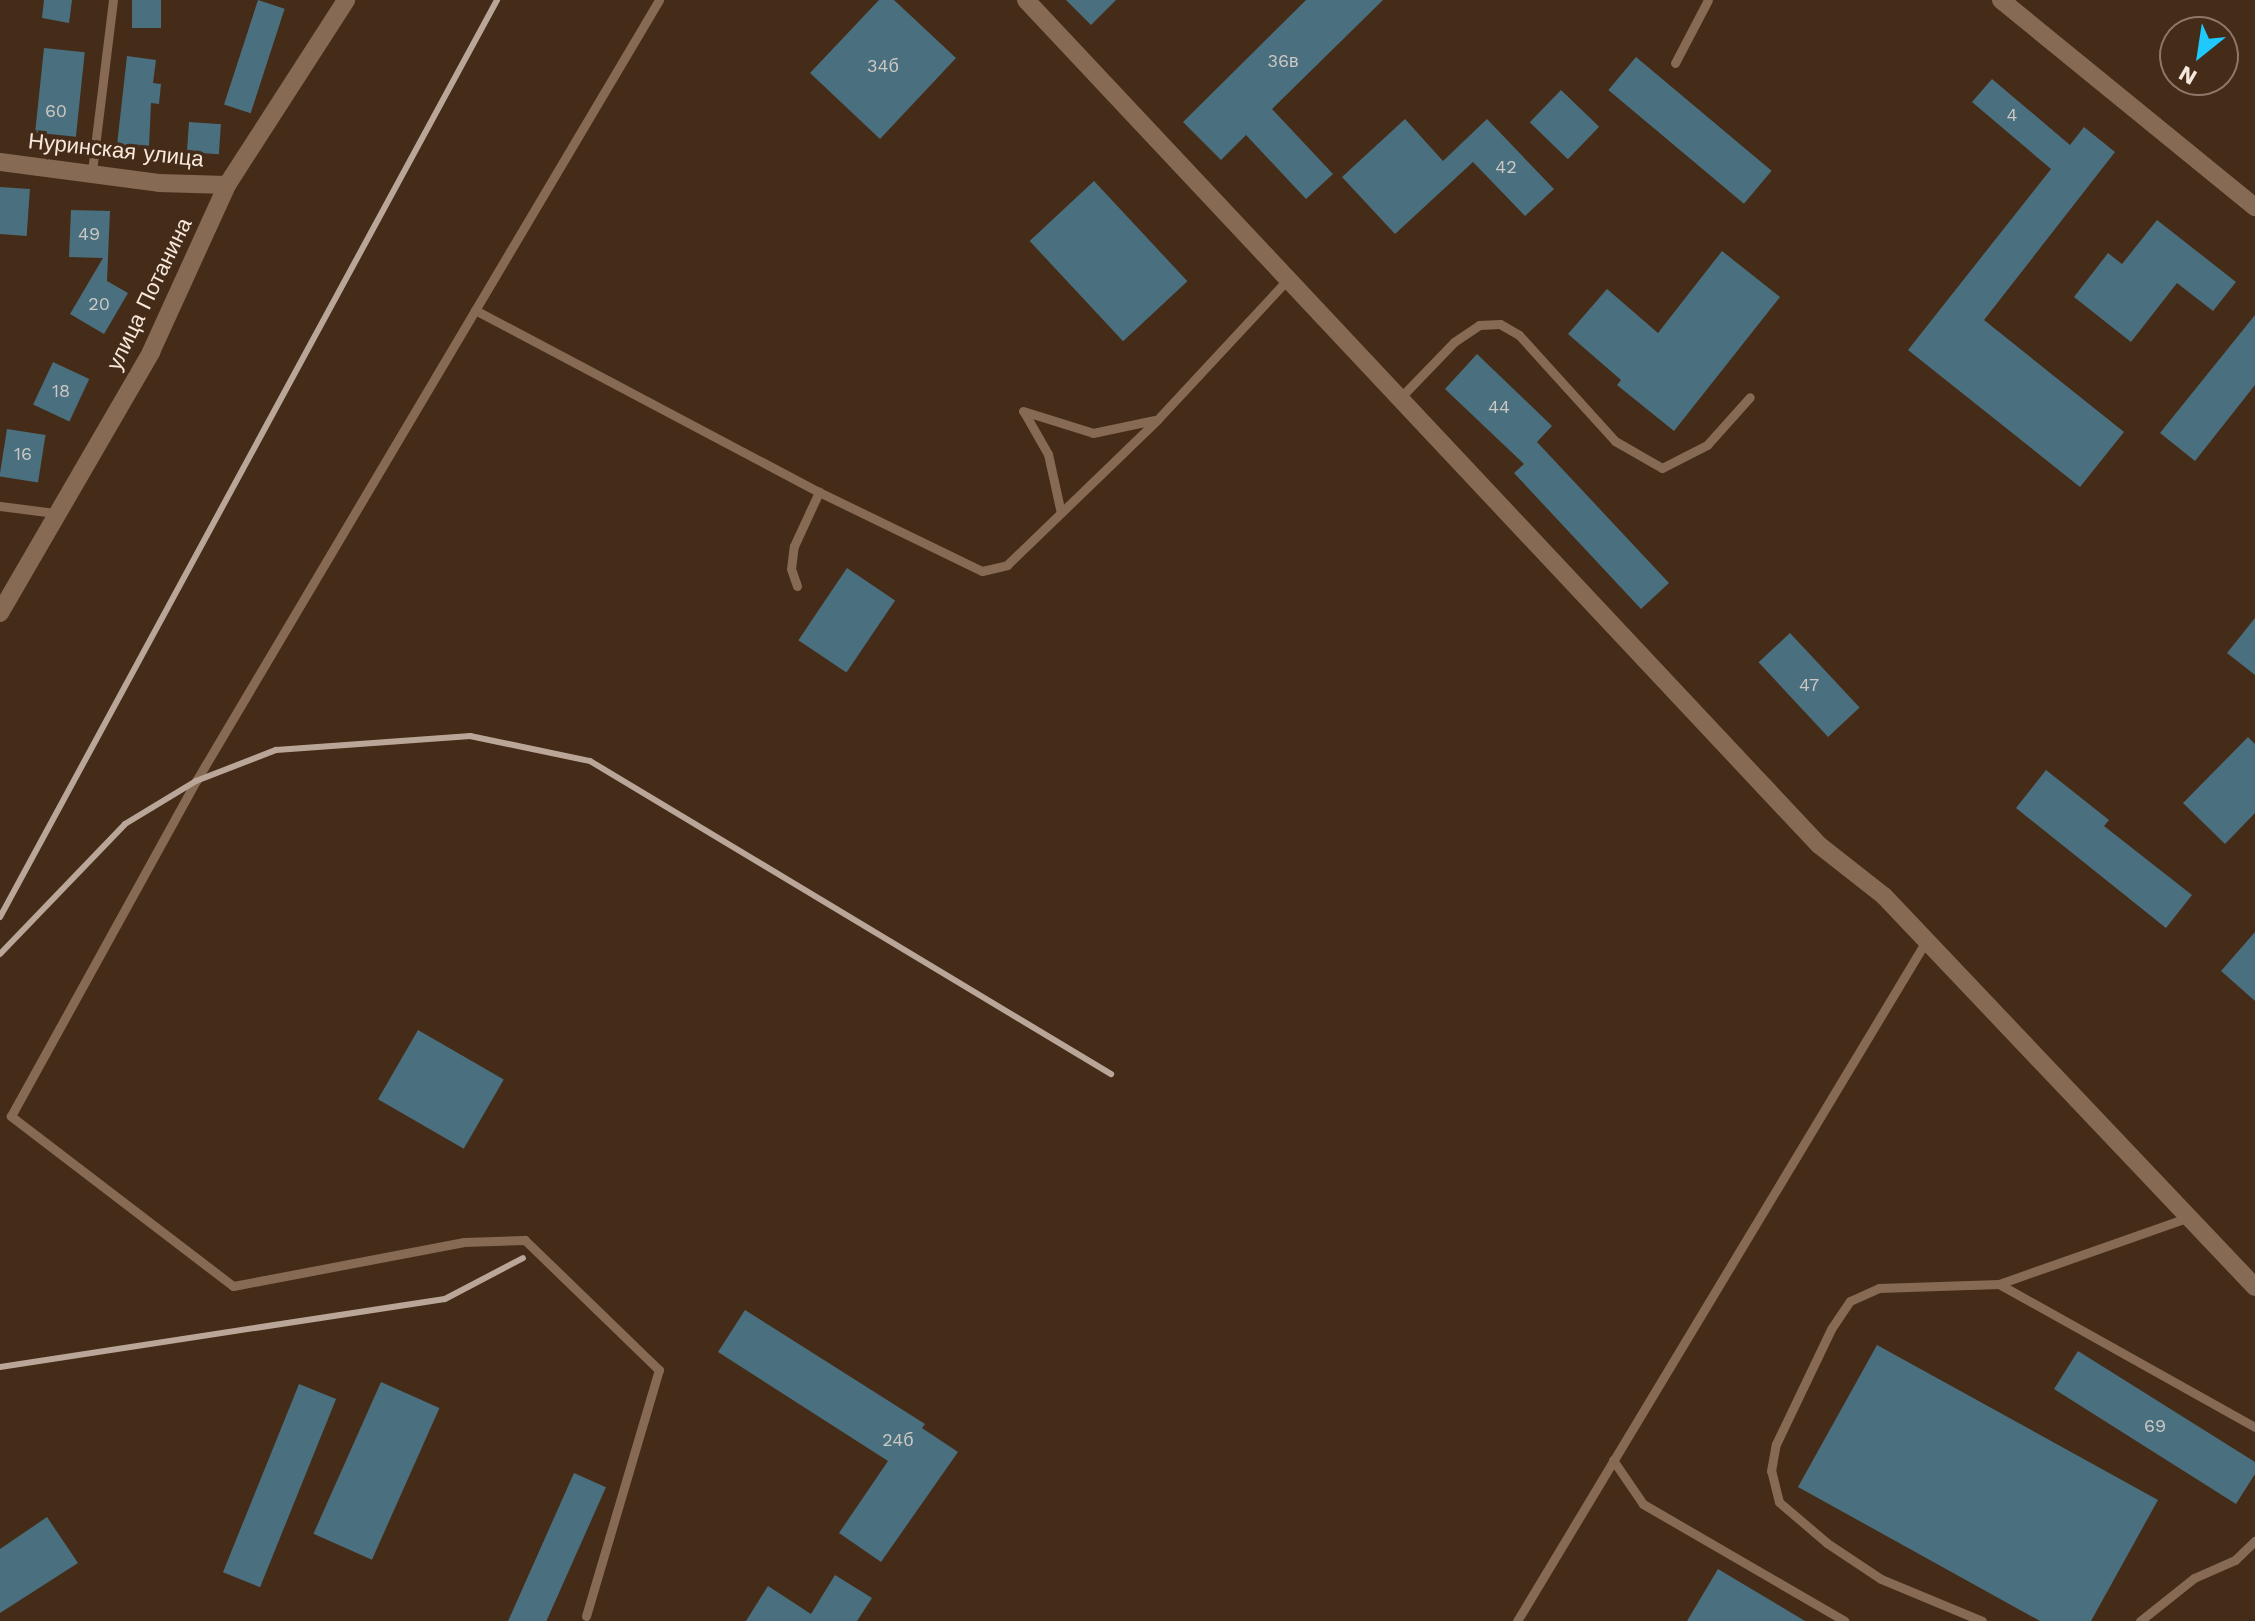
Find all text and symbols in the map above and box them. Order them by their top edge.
north arrow [2159,16,2239,96]
house number: 36в [1267,50,1299,72]
house number: 34б [867,55,899,77]
text: N [2174,61,2201,90]
house number: 60 [45,100,67,122]
house number: 4 [2007,104,2017,126]
street label: Нуринская улица [27,128,205,172]
house number: 42 [1495,156,1517,178]
street label: улица Потанина [101,213,197,375]
house number: 49 [78,223,100,245]
house number: 20 [88,293,110,315]
house number: 18 [52,380,70,402]
house number: 44 [1488,396,1510,418]
house number: 16 [14,443,32,465]
house number: 47 [1799,674,1819,696]
house number: 69 [2144,1415,2166,1437]
house number: 24б [882,1429,914,1451]

